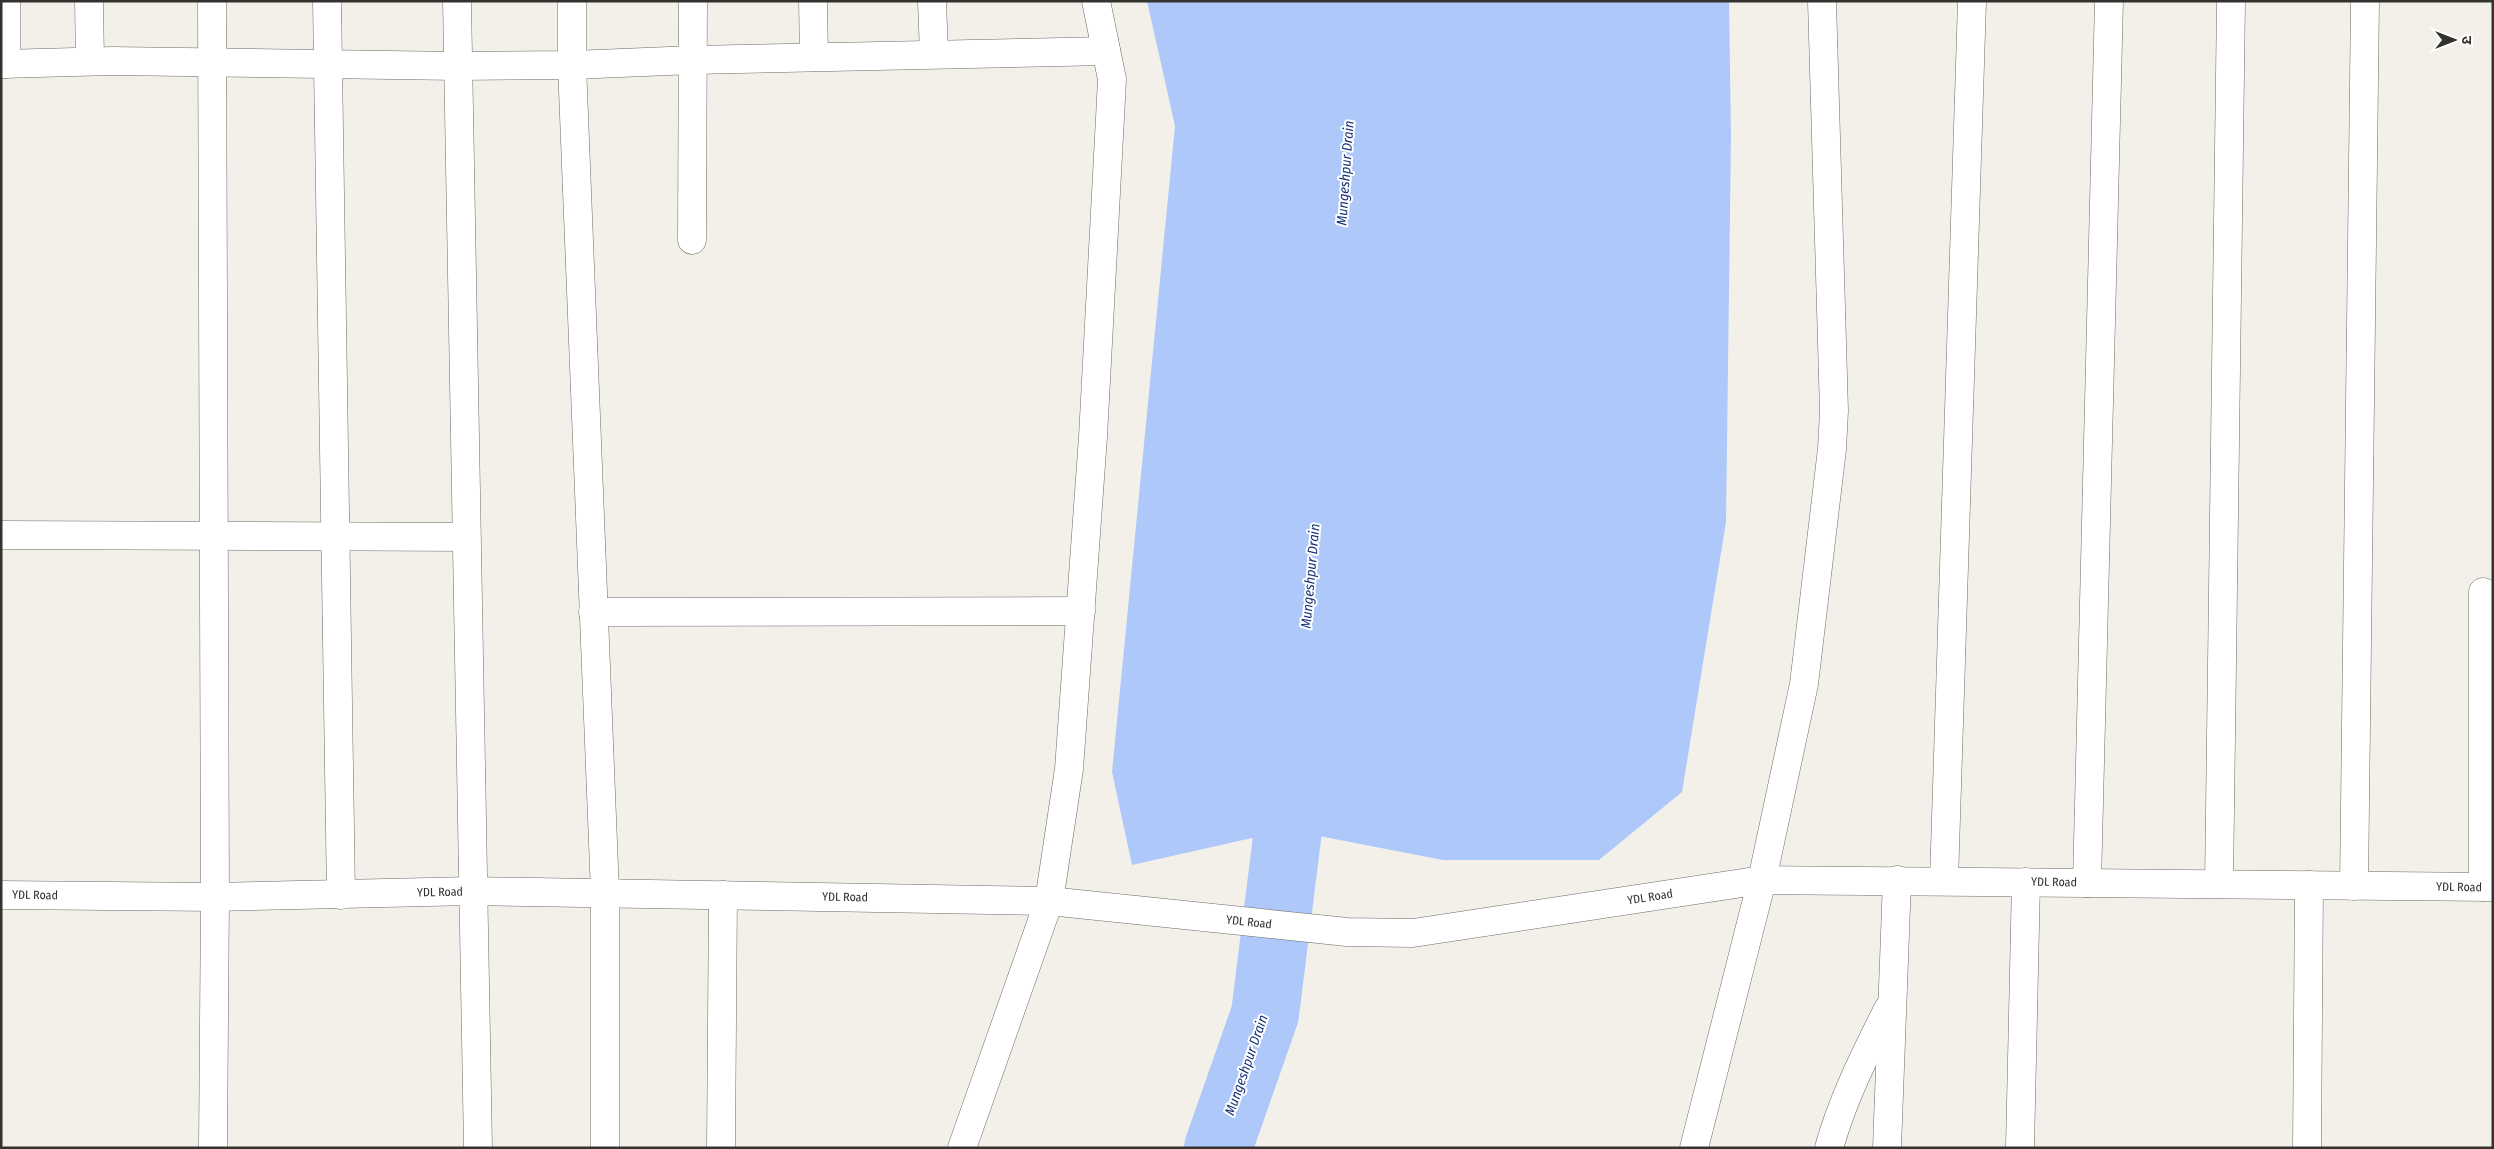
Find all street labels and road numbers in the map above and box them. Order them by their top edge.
street label: YDL Road [2031,875,2077,889]
street label: YDL Road [2436,880,2482,894]
street label: YDL Road [417,885,463,899]
street label: YDL Road [1626,886,1674,908]
street label: YDL Road [12,888,58,902]
street label: YDL Road [822,890,868,904]
street label: YDL Road [1225,913,1273,931]

